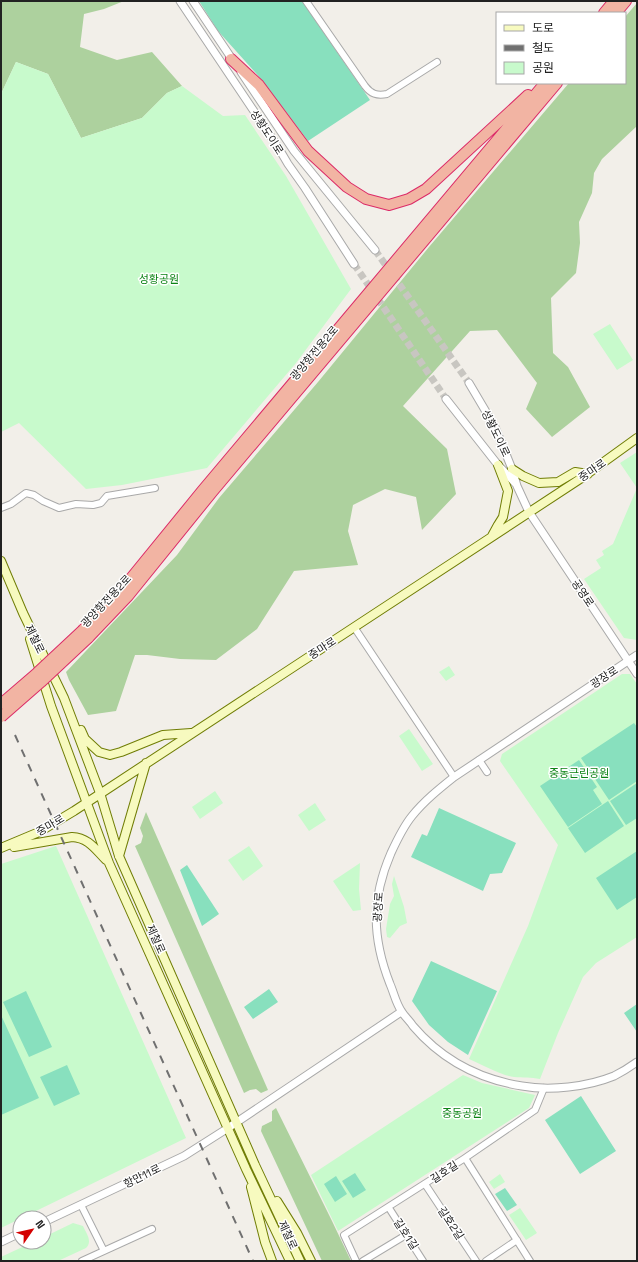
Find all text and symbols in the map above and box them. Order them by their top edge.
legend [496,12,626,84]
text: 도로 [532,20,554,36]
text: 철도 [532,40,554,56]
text: 공원 [532,60,554,76]
street label: 성황도이로 [247,107,287,157]
park label: 성황공원 [139,272,179,286]
street label: 광양항전용2로 [287,323,341,383]
street label: 성황도이로 [479,407,513,459]
street label: 중마로 [576,456,608,484]
street label: 광양항전용2로 [78,572,134,630]
street label: 공영로 [569,576,597,610]
street label: 제철로 [22,622,48,656]
street label: 중마로 [305,634,339,662]
street label: 광장로 [587,663,621,691]
park label: 중동근린공원 [549,766,609,780]
street label: 중마로 [33,811,67,839]
street label: 광장로 [370,891,386,923]
street label: 제철로 [143,922,169,956]
park label: 중동공원 [442,1106,482,1120]
street label: 길호길 [427,1158,461,1186]
street label: 항만11로 [121,1161,163,1191]
street label: 길호2길 [435,1204,467,1242]
north arrow [12,1210,52,1250]
street label: 길호1길 [391,1216,421,1252]
text: N [32,1217,48,1231]
street label: 제철로 [275,1218,301,1252]

